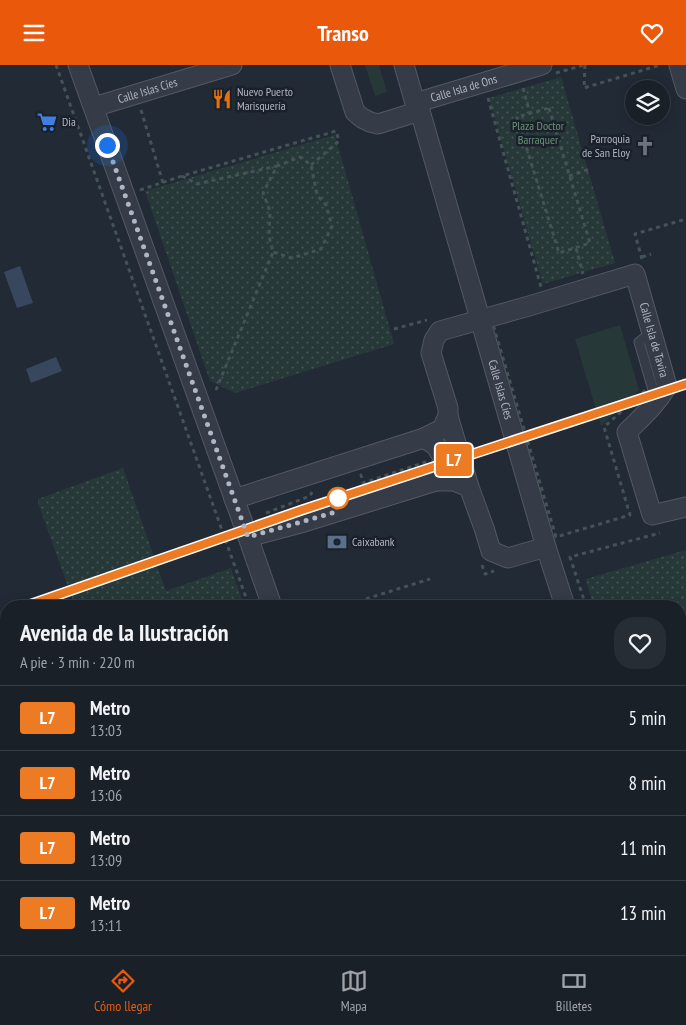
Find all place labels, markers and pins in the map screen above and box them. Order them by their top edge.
place label: Nuevo Puerto Marisquería [237,84,293,113]
restaurant icon: Nuevo Puerto Marisquería [211,88,233,110]
supermarket icon: Dia [36,111,58,133]
place label: Dia [62,114,76,129]
place label: Parroquia de San Eloy [582,131,630,160]
church icon: Parroquia de San Eloy [634,135,656,157]
unlabelled marker [327,487,349,509]
bank icon: Caixabank [326,531,348,553]
place label: Caixabank [352,534,395,549]

